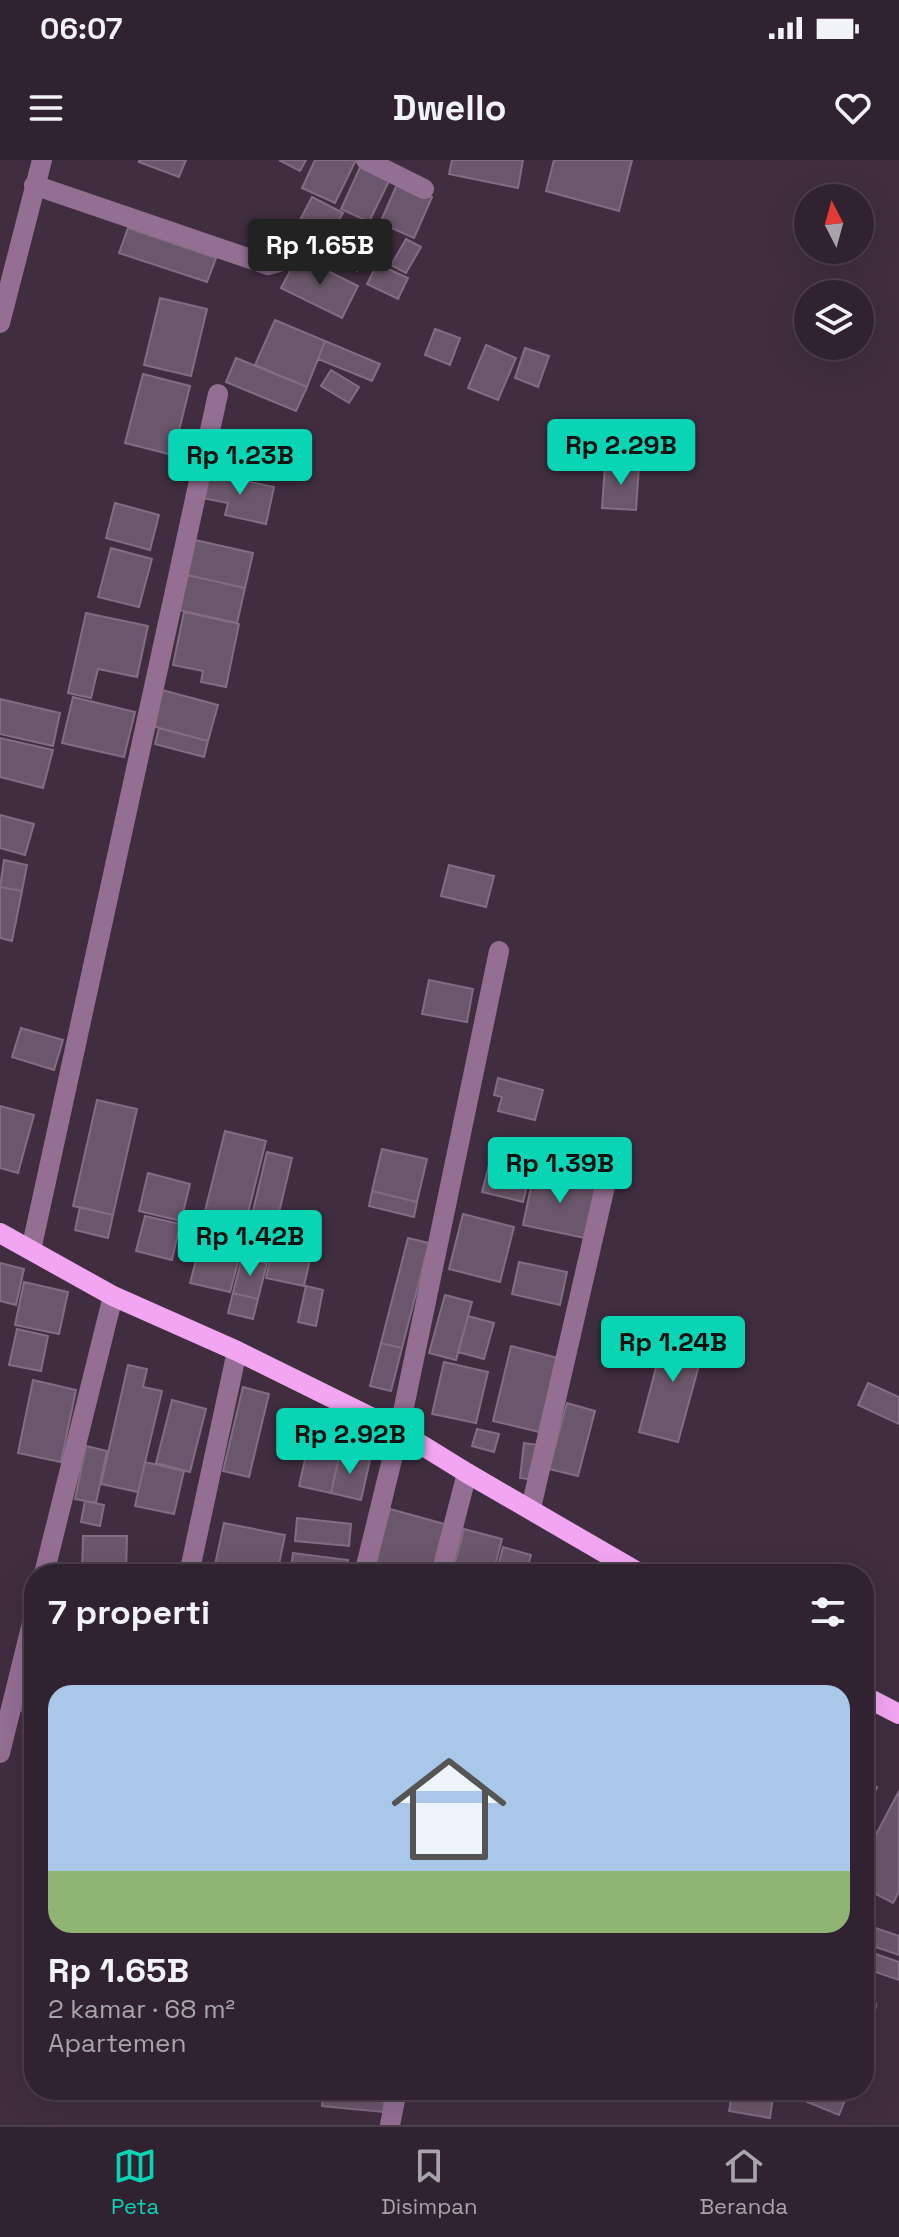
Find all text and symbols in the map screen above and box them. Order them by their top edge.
text: 06:07 [40,9,122,48]
text: Dwello [392,85,507,131]
icon: menu [24,86,68,130]
icon: heart [831,86,875,130]
north arrow [794,184,874,264]
map controls [794,184,874,360]
pin: Rp 1.65B [237,219,403,287]
text: Rp 1.65B [266,228,374,262]
button: layers [794,280,874,360]
pin: Rp 2.29B [538,419,704,487]
text: Rp 2.29B [565,428,677,462]
pin: Rp 1.23B [157,429,323,497]
text: Rp 1.23B [186,438,294,472]
pin: Rp 1.39B [477,1137,643,1205]
text: Rp 1.39B [506,1146,614,1180]
pin: Rp 1.42B [167,1210,333,1278]
text: Rp 1.42B [196,1219,304,1253]
pin: Rp 1.24B [590,1316,756,1384]
text: Rp 1.24B [619,1325,727,1359]
pin: Rp 2.92B [267,1408,433,1476]
text: Rp 2.92B [294,1417,406,1451]
icon: filters [806,1590,850,1634]
text: 7 properti [48,1591,210,1634]
icon: home [377,1737,521,1881]
text: Rp 1.65B [48,1949,189,1992]
text: 2 kamar · 68 m² [48,1992,235,2026]
text: Apartemen [48,2026,186,2060]
tab: Peta [111,2144,159,2220]
tab: Disimpan [381,2144,477,2220]
tab: Beranda [700,2144,788,2220]

